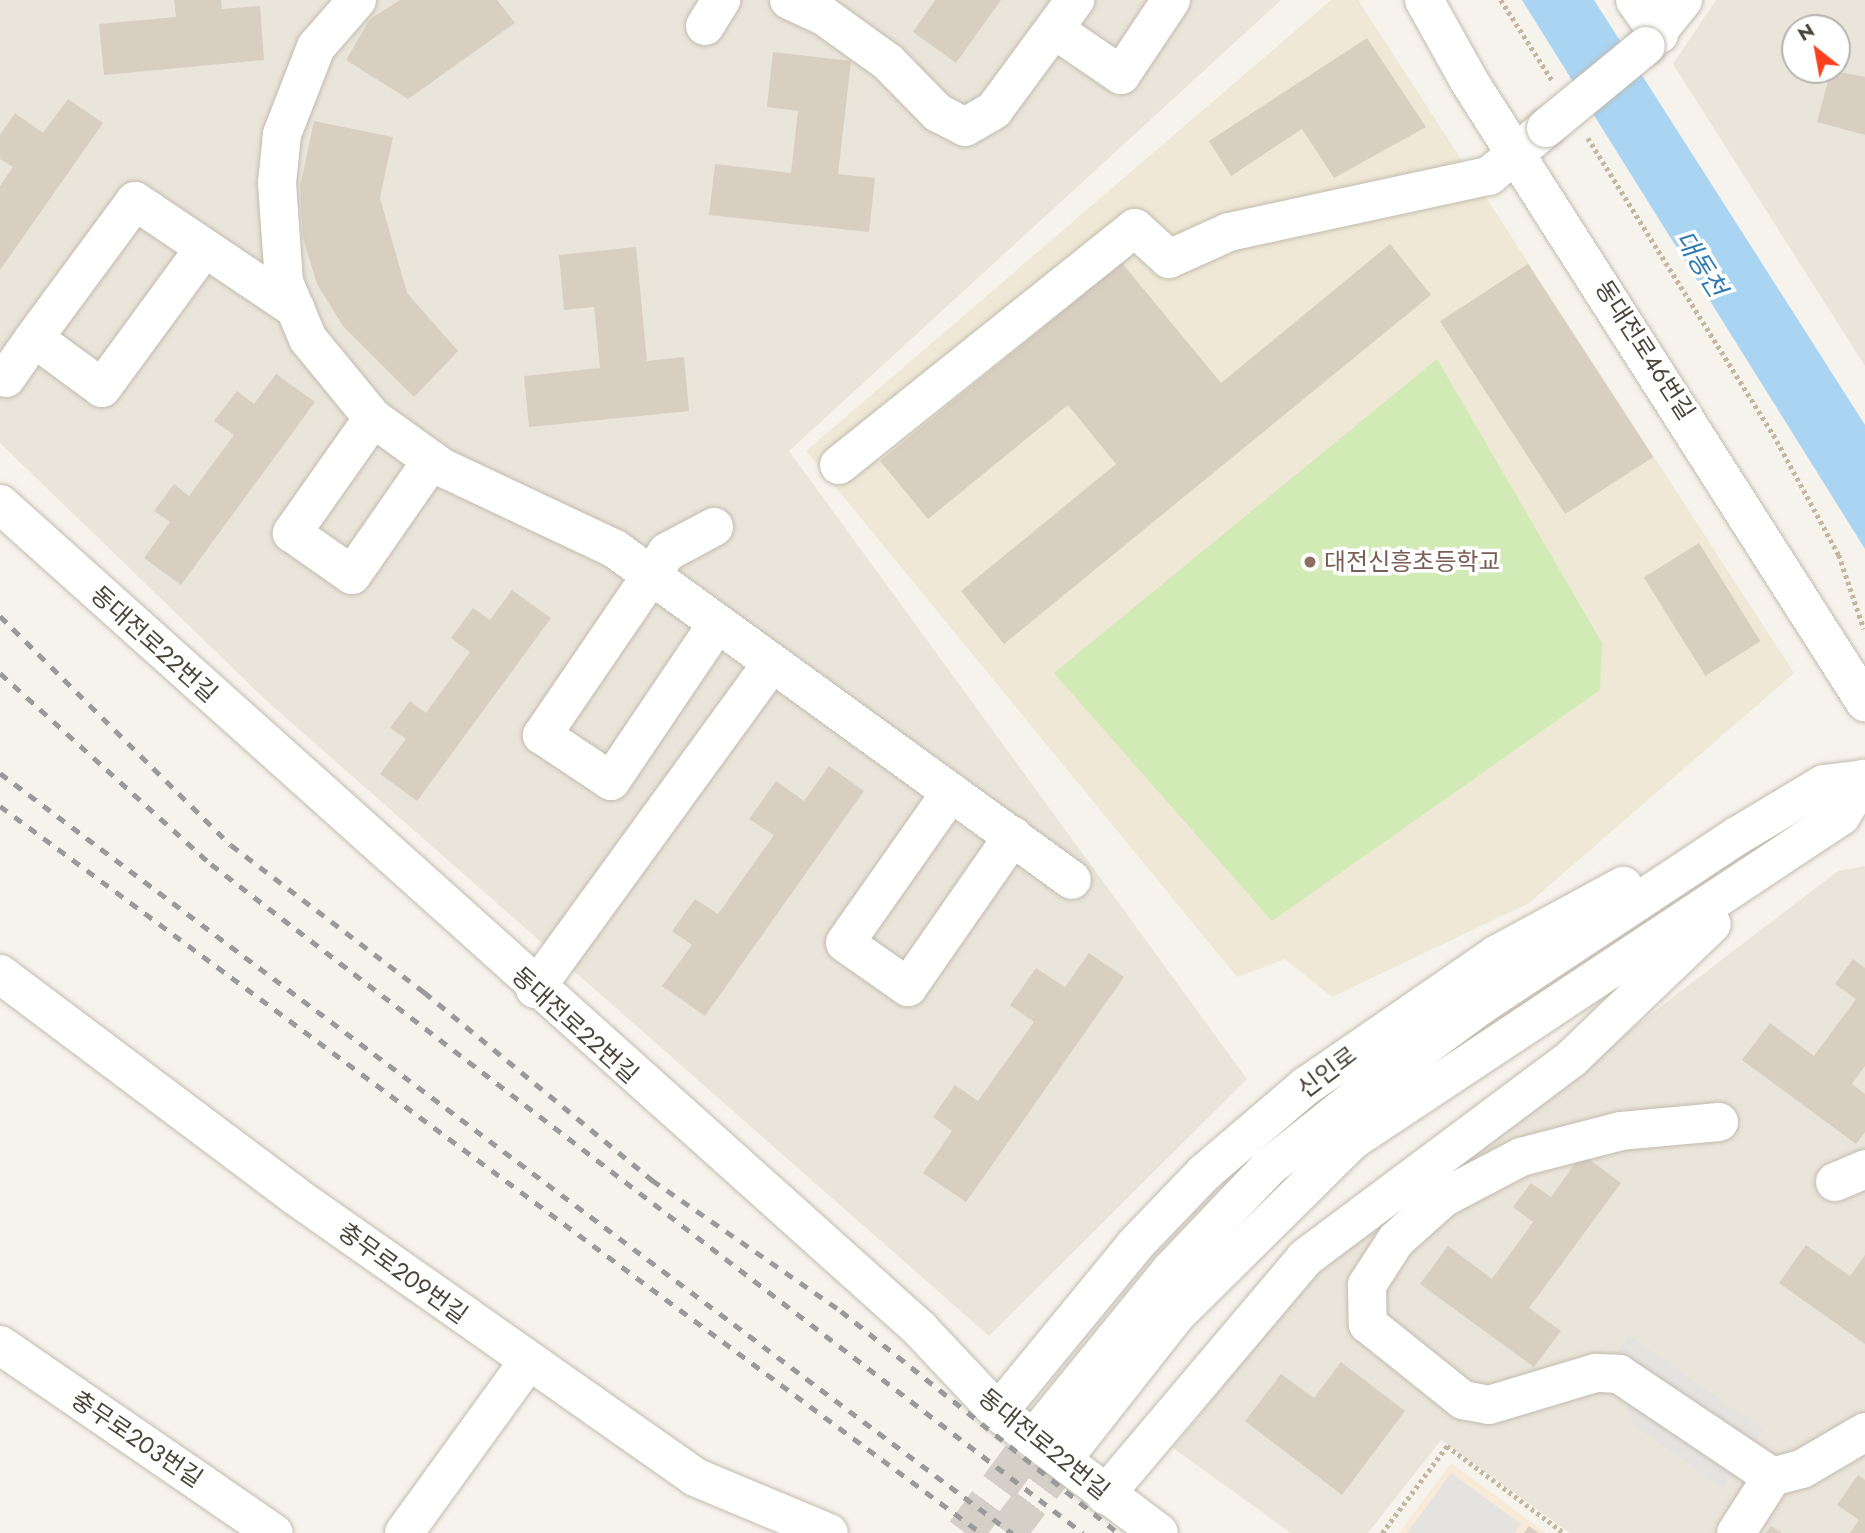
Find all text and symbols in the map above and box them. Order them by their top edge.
north arrow [1781,14,1851,84]
text: N [1793,17,1819,48]
water label: 대동천 [1668,225,1732,303]
street label: 동대전로46번길 [1589,275,1701,425]
place label: 대전신흥초등학교 [1324,548,1501,576]
marker: 대전신흥초등학교 [1302,554,1318,570]
street label: 동대전로22번길 [85,580,223,708]
street label: 동대전로22번길 [506,961,644,1089]
street label: 신인로 [1292,1041,1362,1103]
street label: 충무로209번길 [333,1217,473,1329]
street label: 동대전로22번길 [973,1383,1115,1505]
street label: 충무로203번길 [66,1385,208,1493]

